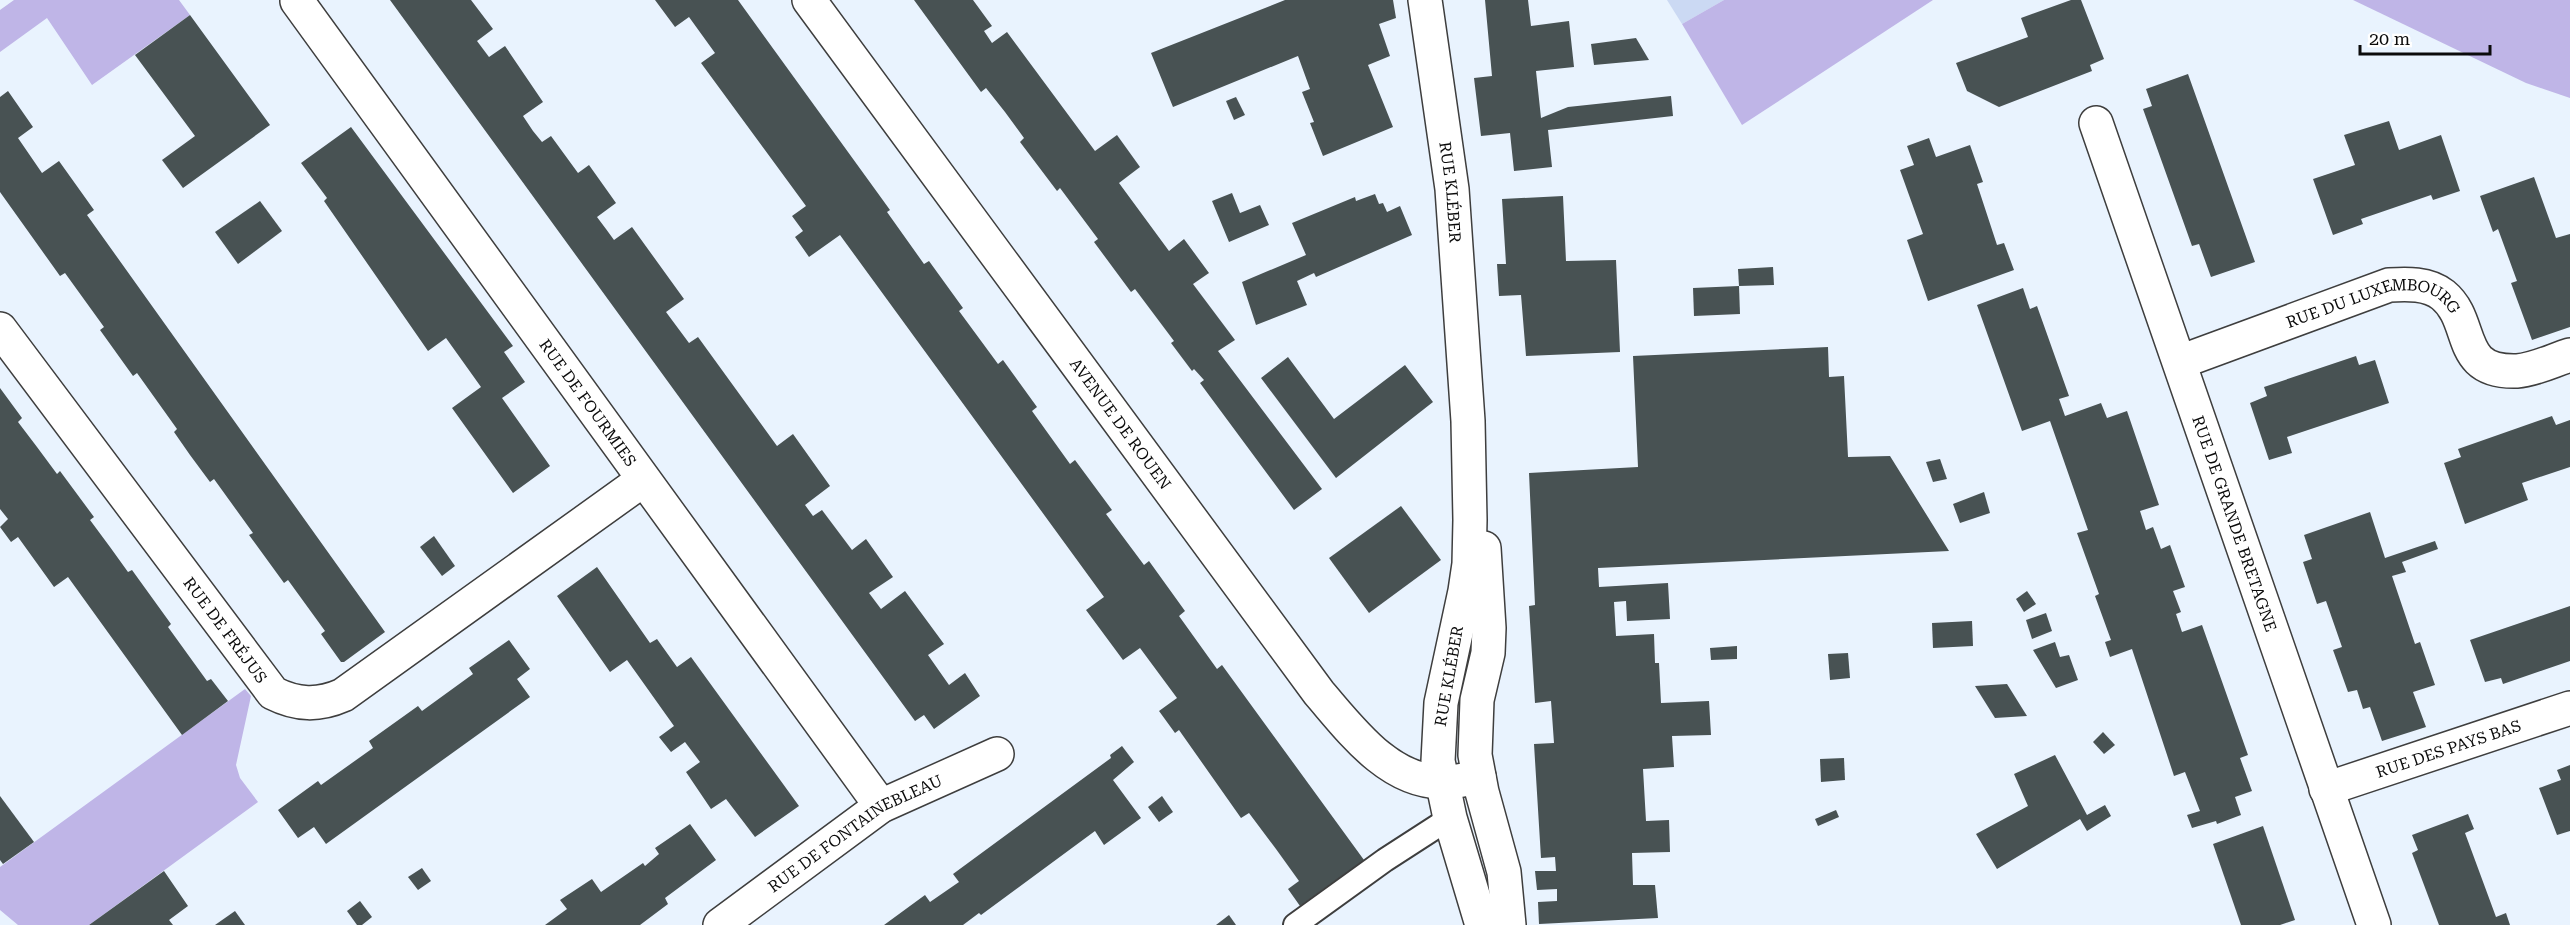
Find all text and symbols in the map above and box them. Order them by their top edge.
scale bar [2360,18,2490,56]
text: 20 m [2369,28,2410,49]
street label: RUE KLÉBER [1436,140,1465,244]
text: RUE DU LUXEMBOURG [2283,275,2465,332]
street label: RUE DU LUXEMBOURG [2275,310,2463,336]
street label: RUE DE FOURMIES [536,335,641,470]
street label: AVENUE DE ROUEN [1066,354,1175,493]
street label: RUE DE GRANDE BRETAGNE [2189,413,2281,634]
street label: RUE DE FRÉJUS [180,573,271,687]
street label: RUE KLÉBER [1431,624,1467,728]
street label: RUE DES PAYS BAS [2374,715,2523,781]
street label: RUE DE FONTAINEBLEAU [764,770,945,896]

